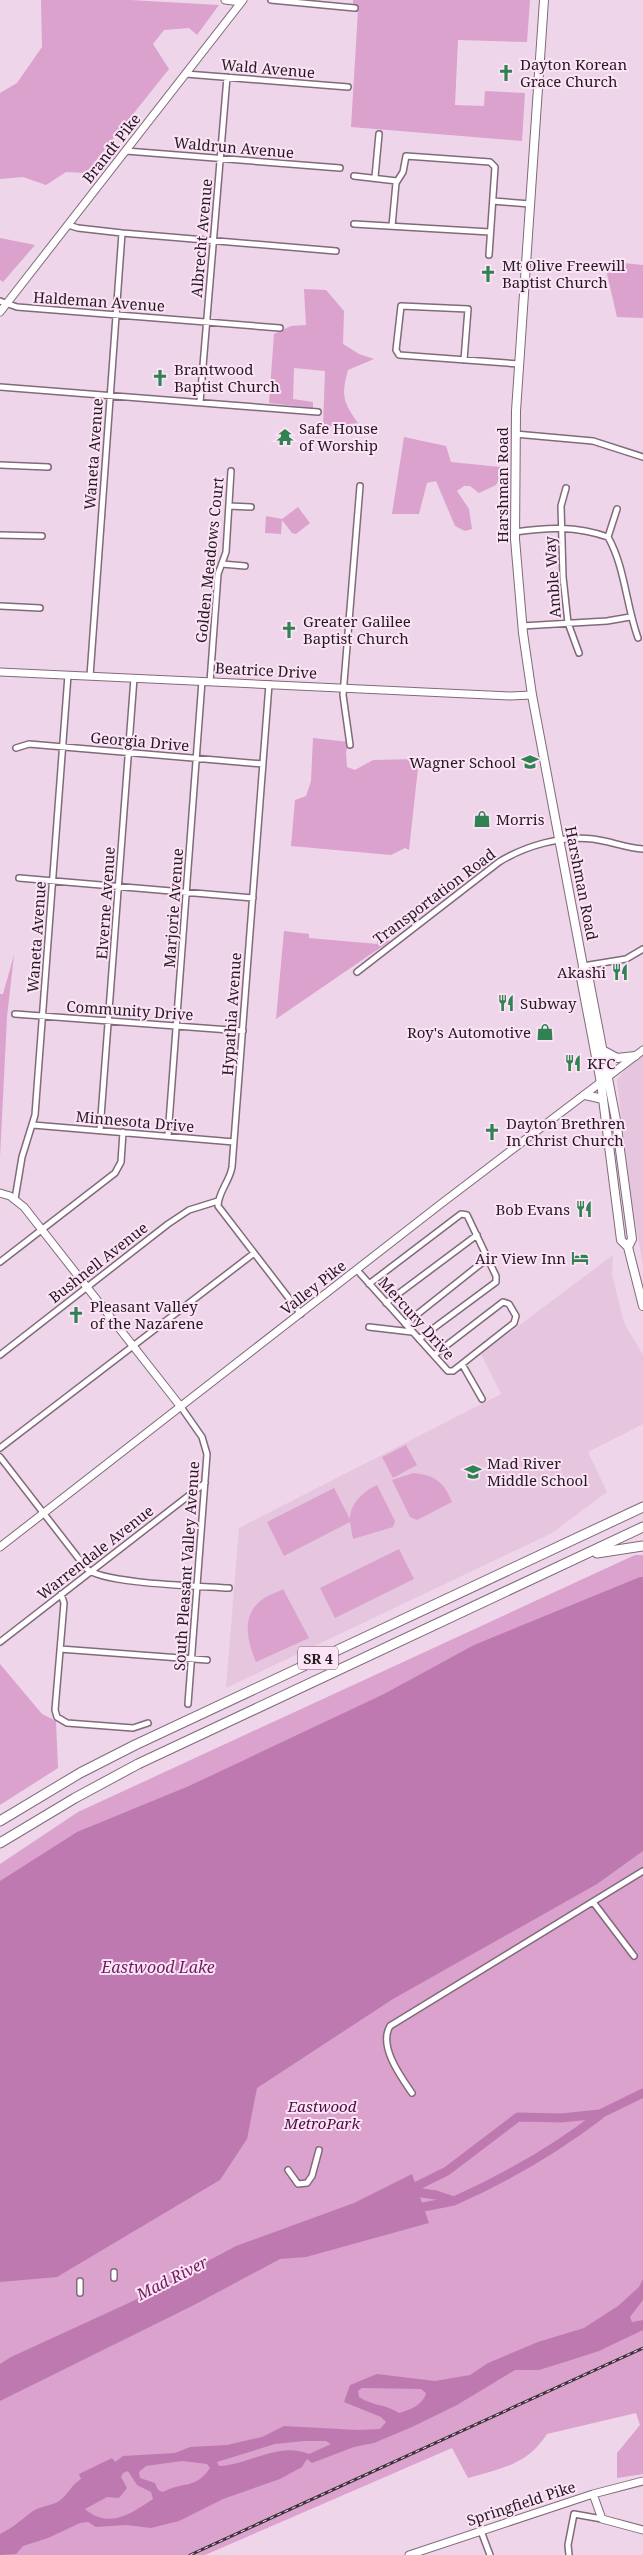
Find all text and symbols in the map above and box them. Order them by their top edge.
street label: Wald Avenue [220,54,316,82]
place label: Dayton Korean Grace Church [520,54,627,91]
church icon: Dayton Korean Grace Church [496,63,516,83]
street label: Brandt Pike [77,109,145,187]
street label: Waldrun Avenue [173,132,295,162]
street label: Albrecht Avenue [186,178,216,298]
place label: Mt Olive Freewill Baptist Church [502,255,626,292]
church icon: Mt Olive Freewill Baptist Church [478,264,498,284]
street label: Haldeman Avenue [32,286,166,316]
place label: Brantwood Baptist Church [174,359,280,396]
church icon: Brantwood Baptist Church [150,368,170,388]
street label: Waneta Avenue [79,397,107,511]
place label: Safe House of Worship [299,418,378,455]
temple icon: Safe House of Worship [275,427,295,447]
street label: Harshman Road [492,427,512,543]
street label: Golden Meadows Court [190,476,228,644]
street label: Amble Way [539,535,565,619]
place label: Greater Galilee Baptist Church [303,611,411,648]
church icon: Greater Galilee Baptist Church [279,620,299,640]
street label: Beatrice Drive [214,657,318,683]
street label: Georgia Drive [90,727,190,755]
place label: Wagner School [409,752,516,772]
school or university icon: Wagner School [520,752,540,772]
shop icon: Morris [472,809,492,829]
place label: Morris [496,809,545,829]
street label: Harshman Road [561,824,603,942]
street label: Transportation Road [369,843,499,949]
street label: Elverne Avenue [91,846,119,960]
street label: Marjorie Avenue [159,847,187,969]
street label: Waneta Avenue [22,880,50,994]
street label: Hypathia Avenue [217,952,245,1076]
place label: Akashi [557,962,606,982]
restaurant icon: Akashi [610,962,630,982]
restaurant icon: Subway [496,993,516,1013]
place label: Subway [520,993,577,1013]
street label: Community Drive [66,996,194,1024]
place label: Roy's Automotive [407,1022,531,1042]
shop icon: Roy's Automotive [535,1022,555,1042]
restaurant icon: KFC [563,1053,583,1073]
place label: KFC [587,1053,616,1073]
street label: Minnesota Drive [75,1106,195,1136]
place label: Dayton Brethren In Christ Church [506,1113,626,1150]
church icon: Dayton Brethren In Christ Church [482,1122,502,1142]
place label: Bob Evans [496,1199,570,1219]
restaurant icon: Bob Evans [574,1199,594,1219]
street label: Bushnell Avenue [45,1217,151,1307]
place label: Air View Inn [475,1248,566,1268]
hotel icon: Air View Inn [570,1248,590,1268]
street label: Valley Pike [276,1255,350,1319]
street label: Mercury Drive [374,1272,460,1364]
place label: Pleasant Valley of the Nazarene [90,1296,204,1333]
church icon: Pleasant Valley of the Nazarene [66,1305,86,1325]
place label: Mad River Middle School [487,1453,588,1490]
street label: South Pleasant Valley Avenue [169,1460,203,1672]
school or university icon: Mad River Middle School [463,1462,483,1482]
street label: Warrendale Avenue [33,1500,157,1604]
road number: SR 4 [298,1646,338,1670]
water label: Eastwood Lake [100,1956,215,1978]
park label: Eastwood MetroPark [283,2096,360,2133]
water label: Mad River [132,2250,212,2306]
street label: Springfield Pike [464,2476,578,2530]

